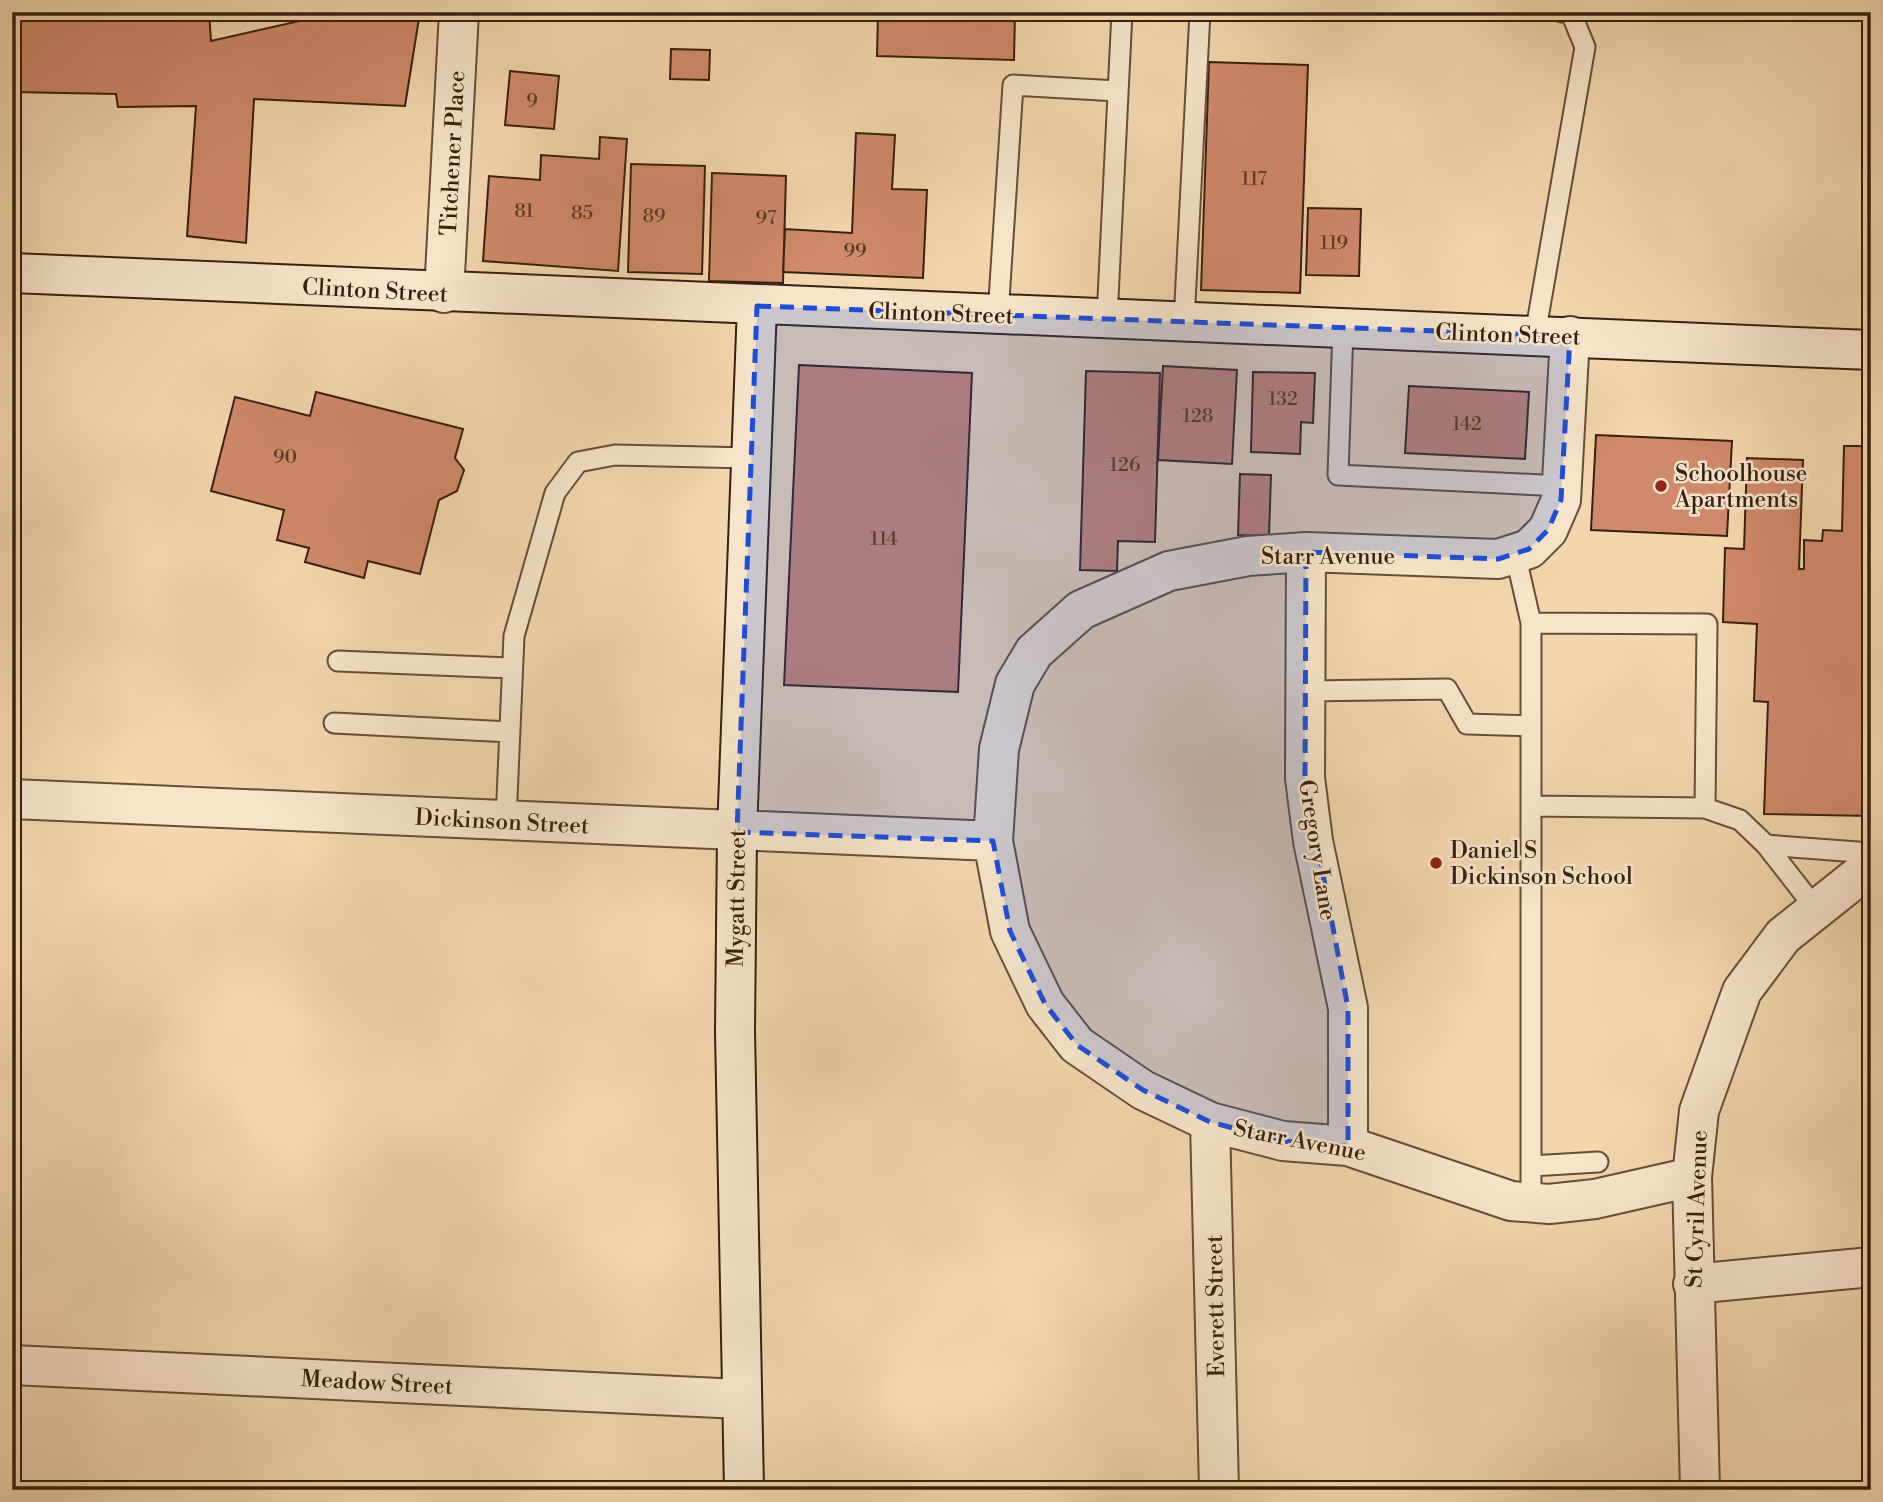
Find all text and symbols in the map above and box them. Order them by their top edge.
street label: Titchener Place [435,70,471,236]
house number: 9 [526,89,538,113]
house number: 117 [1241,167,1267,191]
house number: 81 [514,199,534,223]
house number: 85 [571,201,593,225]
house number: 89 [642,204,666,228]
house number: 97 [755,206,777,230]
house number: 119 [1320,231,1348,255]
house number: 99 [843,239,867,263]
street label: Clinton Street [302,273,448,309]
street label: Clinton Street [868,297,1014,331]
street label: Clinton Street [1435,318,1581,352]
house number: 132 [1268,387,1298,411]
house number: 128 [1182,404,1214,428]
house number: 142 [1452,412,1482,436]
house number: 90 [273,445,297,469]
house number: 126 [1110,453,1140,477]
place label: Schoolhouse Apartments [1674,460,1807,514]
marker: Schoolhouse Apartments [1653,478,1669,494]
house number: 114 [870,527,898,551]
street label: Starr Avenue [1261,543,1395,571]
street label: Gregory Lane [1292,778,1342,922]
street label: Dickinson Street [414,803,590,841]
street label: Mygatt Street [722,829,752,967]
place label: Daniel S Dickinson School [1450,837,1633,891]
marker: Daniel S Dickinson School [1428,855,1444,871]
street label: Starr Avenue [1231,1114,1368,1168]
street label: St Cyril Avenue [1680,1130,1714,1288]
street label: Everett Street [1201,1234,1231,1378]
street label: Meadow Street [300,1365,454,1401]

